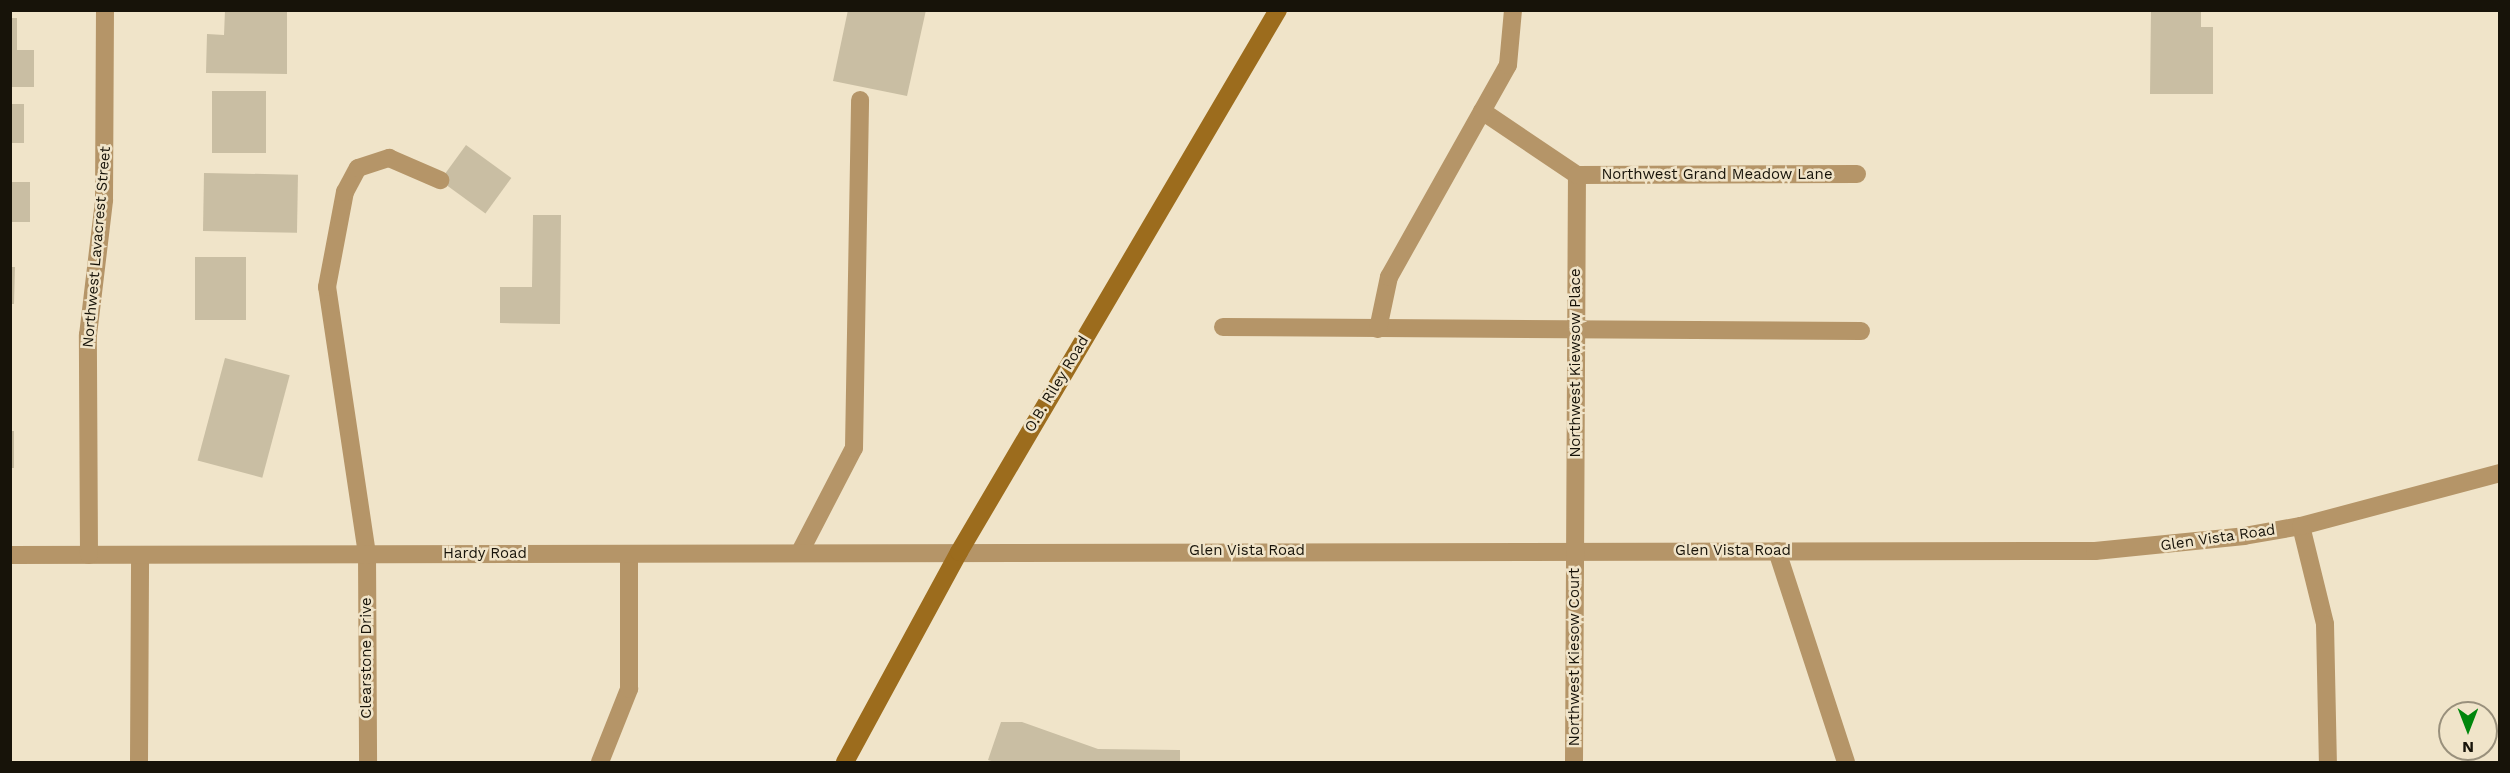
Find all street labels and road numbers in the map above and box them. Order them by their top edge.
street label: Northwest Lavacrest Street [79,146,115,348]
street label: Northwest Grand Meadow Lane [1601,166,1833,184]
street label: Northwest Kiewsow Place [1567,268,1585,458]
street label: O.B. Riley Road [1021,332,1093,436]
street label: Glen Vista Road [2159,521,2277,555]
street label: Glen Vista Road [1189,542,1305,560]
street label: Glen Vista Road [1675,542,1791,560]
street label: Hardy Road [443,545,527,563]
street label: Northwest Kiesow Court [1566,568,1584,746]
street label: Clearstone Drive [358,597,376,719]

